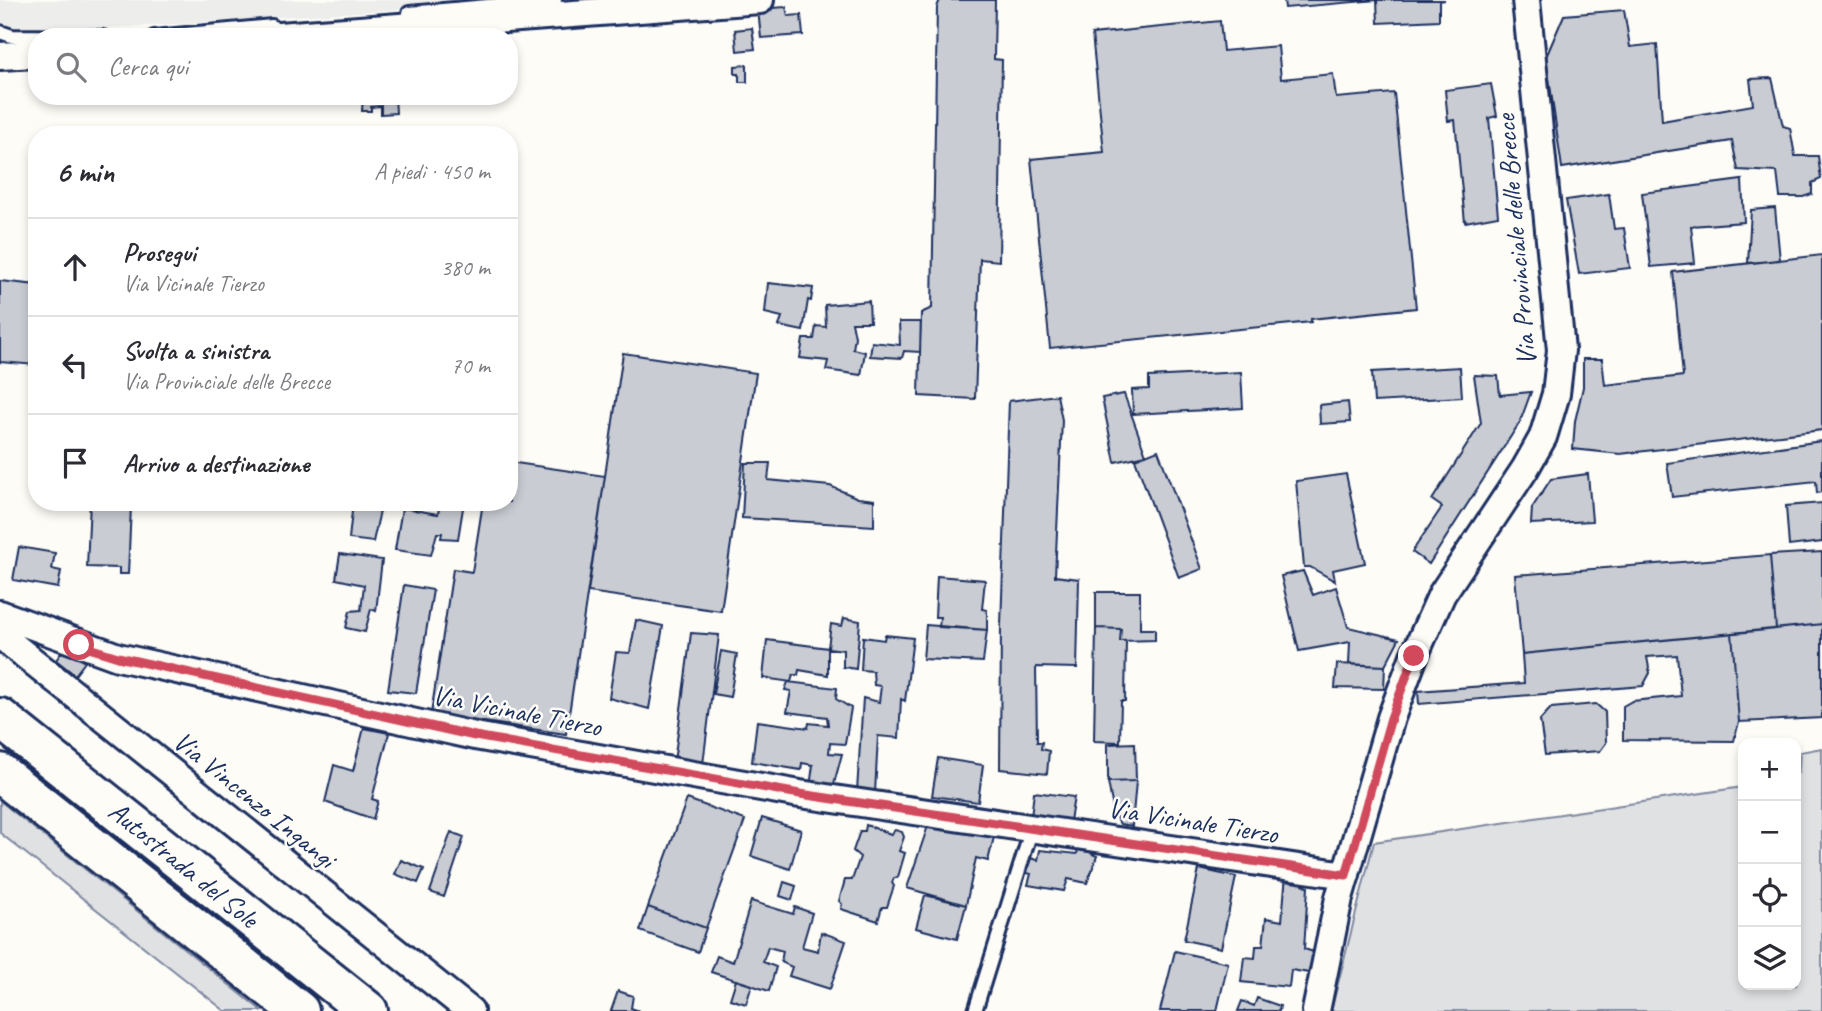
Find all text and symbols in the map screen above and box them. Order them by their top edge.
search box [28,28,518,105]
icon: search [52,48,90,86]
text: Cerca qui [108,50,188,83]
street label: Via Provinciale delle Brecce [1487,111,1544,367]
text: 6 min [56,153,114,191]
text: A piedi · 450 m [374,157,490,186]
text: Prosegui [123,236,196,269]
icon: ahead [56,248,94,286]
text: 380 m [441,253,490,282]
text: Via Vicinale Tierzo [123,269,264,298]
text: Svolta a sinistra [123,334,269,367]
icon: left [56,346,94,384]
text: 70 m [451,351,490,380]
text: Via Provinciale delle Brecce [123,367,330,396]
icon: arrive [56,444,94,482]
text: Arrivo a destinazione [123,447,309,480]
route start [63,629,94,660]
route end [1398,640,1429,671]
street label: Via Vicinale Tierzo [429,677,606,744]
street label: Via Vincenzo Ingangi [167,723,346,878]
map controls [1738,738,1801,990]
button: + [1738,738,1801,801]
street label: Via Vicinale Tierzo [1105,790,1282,852]
street label: Autostrada del Sole [102,793,267,937]
button: − [1738,801,1801,864]
button: locate [1738,864,1801,927]
button: layers [1738,927,1801,990]

